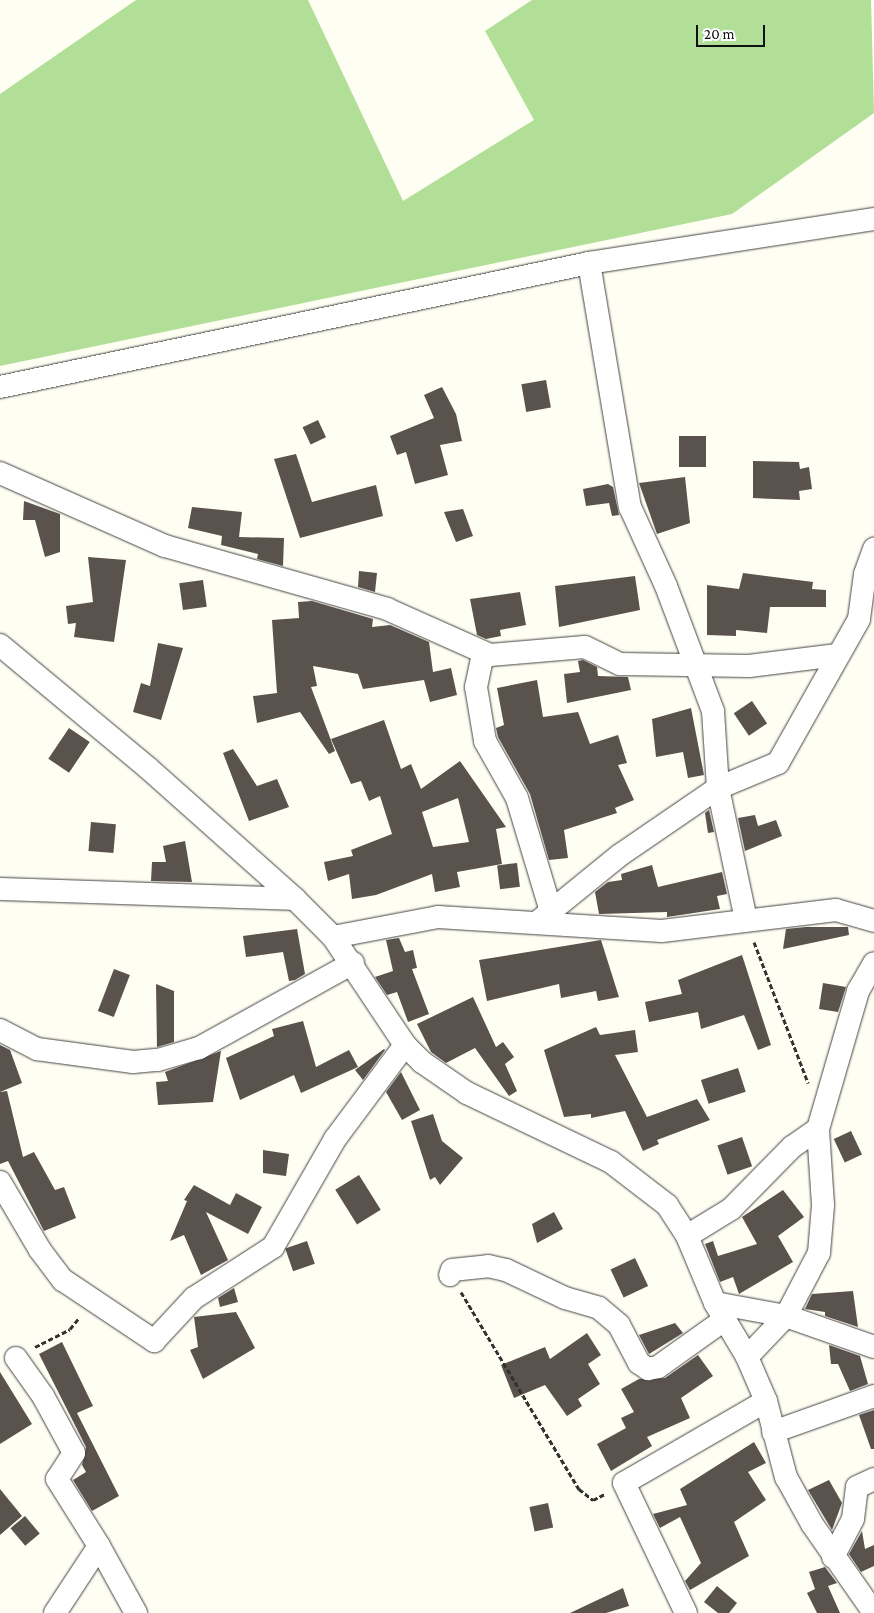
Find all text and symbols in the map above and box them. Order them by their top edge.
scale bar [699,15,768,47]
text: 20 m [704,26,735,42]

